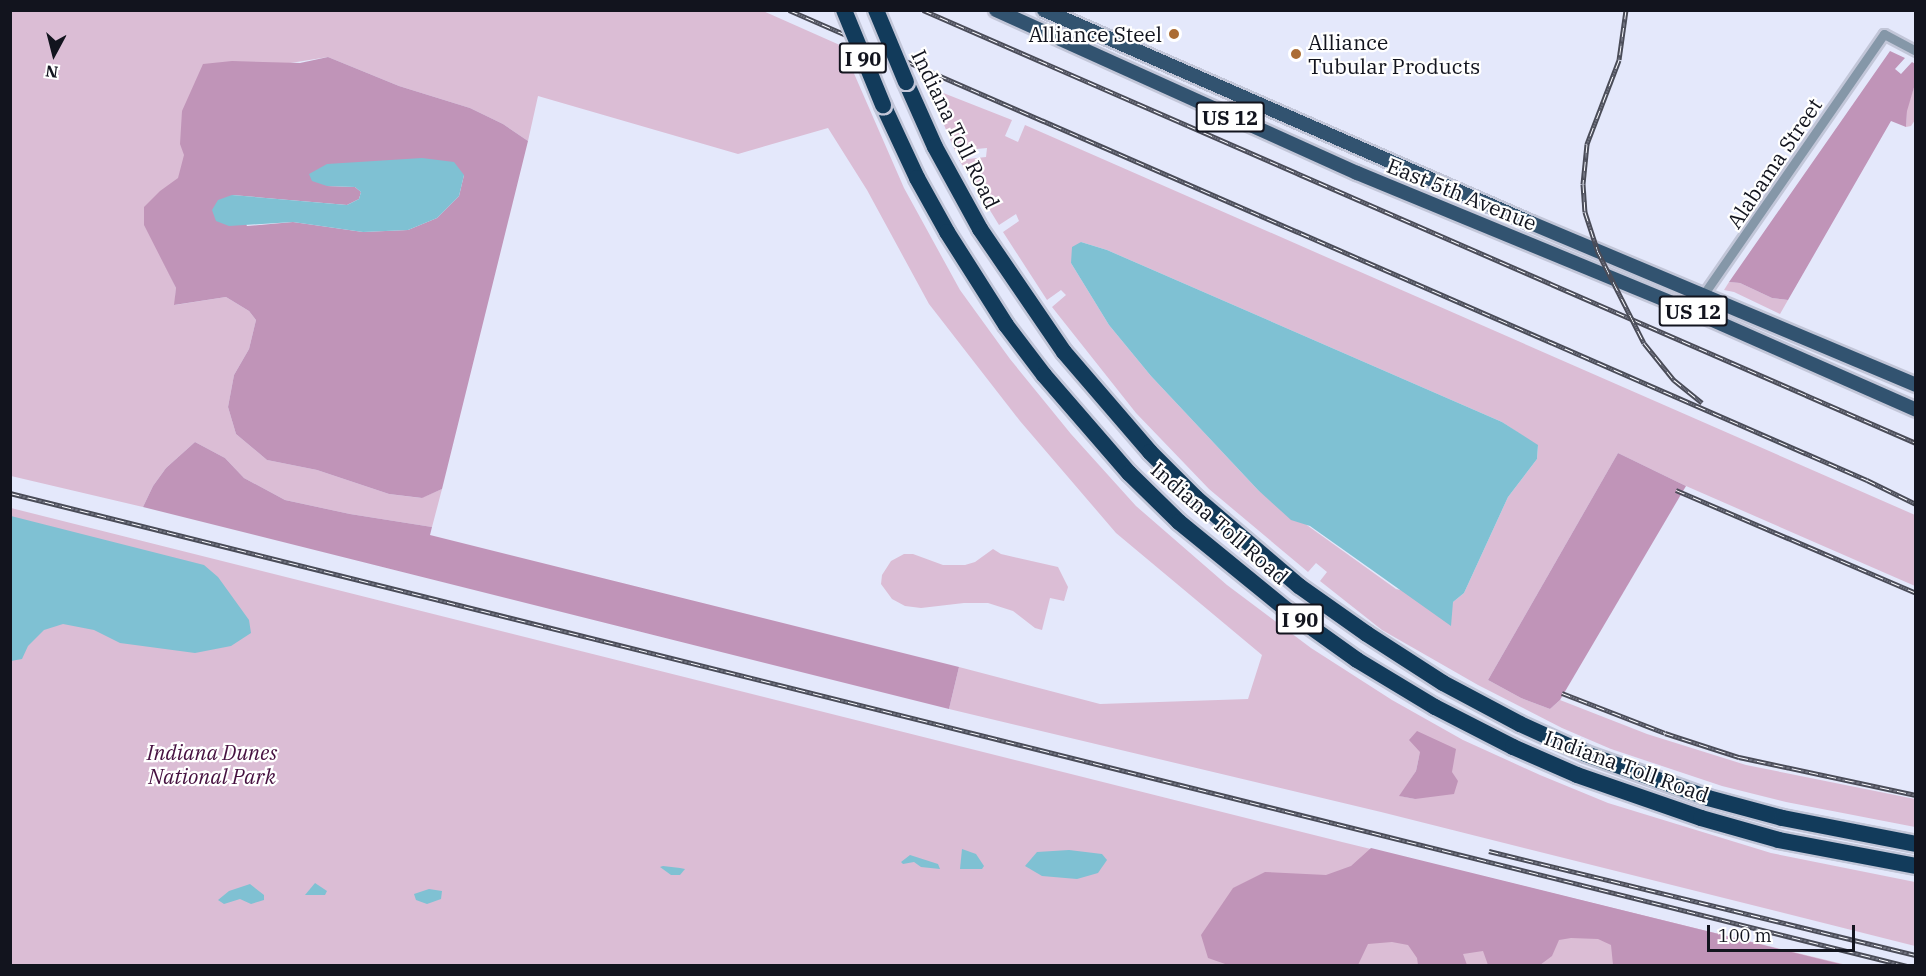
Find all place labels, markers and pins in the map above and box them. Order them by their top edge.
place label: Alliance Steel [1028,21,1162,47]
marker: Alliance Steel [1167,27,1181,41]
place label: Alliance Tubular Products [1308,29,1480,79]
marker: Alliance Tubular Products [1289,47,1303,61]

